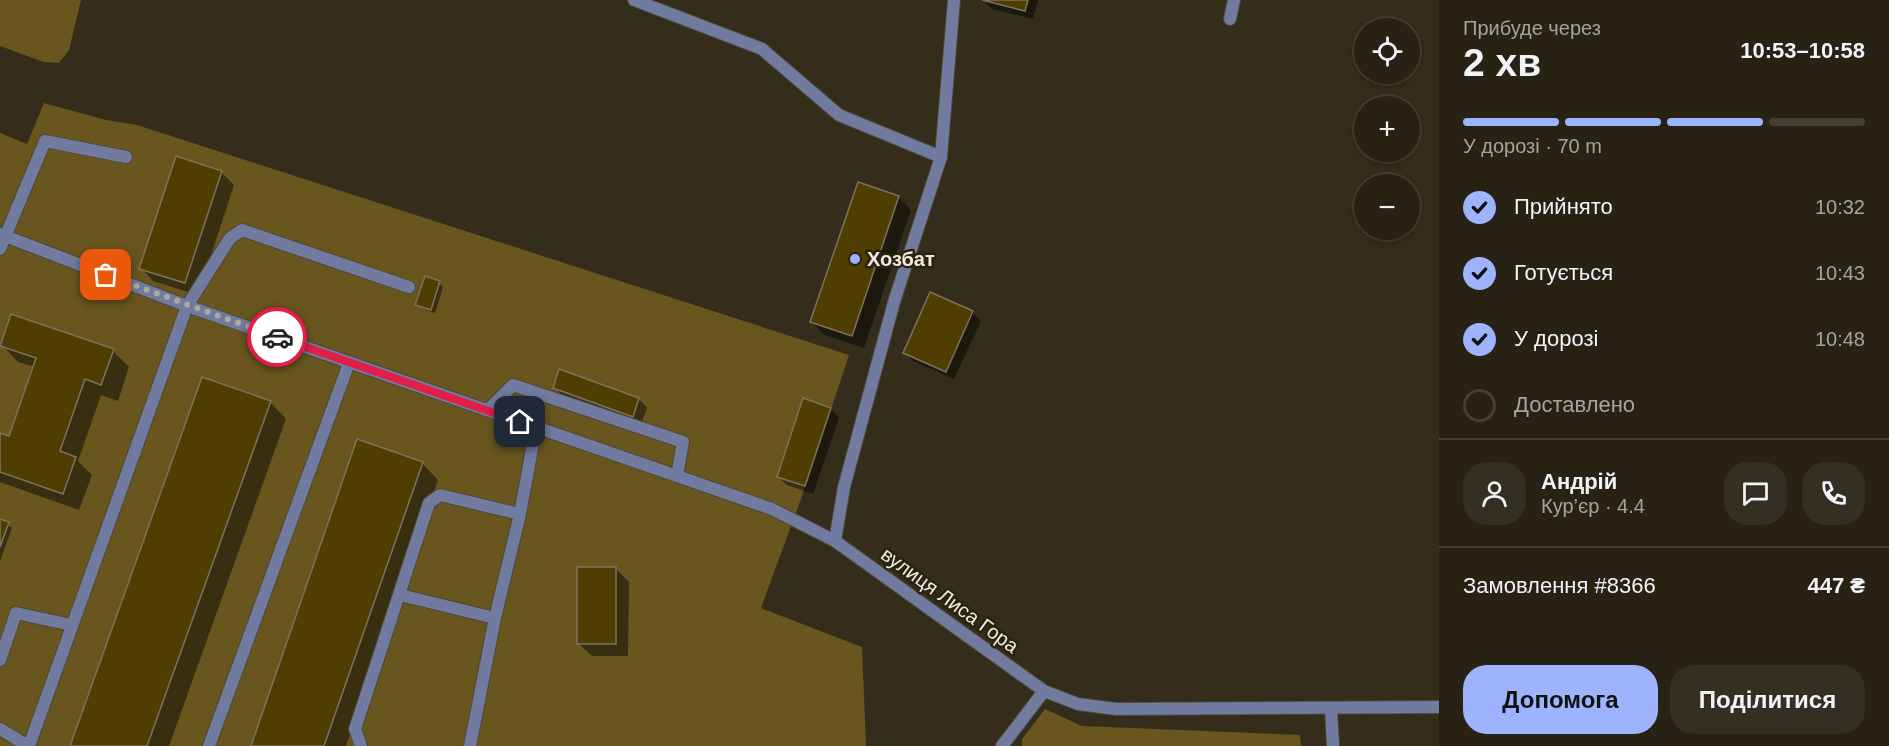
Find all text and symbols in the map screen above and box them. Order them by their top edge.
text: Прибуде через [1463,17,1601,39]
map controls [1354,18,1420,240]
button: locate [1354,18,1420,84]
text: 10:53–10:58 [1740,38,1865,63]
text: 2 хв [1463,41,1541,84]
button: + [1354,96,1420,162]
text: У дорозі · 70 m [1463,135,1602,157]
button: − [1354,174,1420,240]
icon: check [1463,191,1496,224]
text: Прийнято [1514,194,1613,219]
text: 10:32 [1815,196,1865,218]
place label: Хозбат [867,248,935,270]
pin [80,249,131,300]
marker: Хозбат [848,252,862,266]
icon: check [1463,257,1496,290]
icon: bag [89,258,122,291]
text: Готується [1514,260,1613,285]
text: 10:43 [1815,262,1865,284]
courier [247,307,307,367]
icon: car [261,321,294,354]
icon: check [1463,323,1496,356]
text: У дорозі [1514,326,1598,351]
text: 10:48 [1815,328,1865,350]
text: Доставлено [1514,392,1635,417]
pin [494,396,545,447]
icon: home [503,405,536,438]
button: person [1463,462,1526,525]
button: chat [1724,462,1787,525]
button: phone [1802,462,1865,525]
text: Андрій [1541,469,1617,494]
text: Кур’єр · 4.4 [1541,495,1645,517]
street label: вулиця Лиса Гора [877,543,1024,658]
text: Замовлення #8366 [1463,573,1656,598]
text: 447 ₴ [1808,573,1865,598]
button: Допомога [1463,665,1658,734]
button: Поділитися [1670,665,1865,734]

